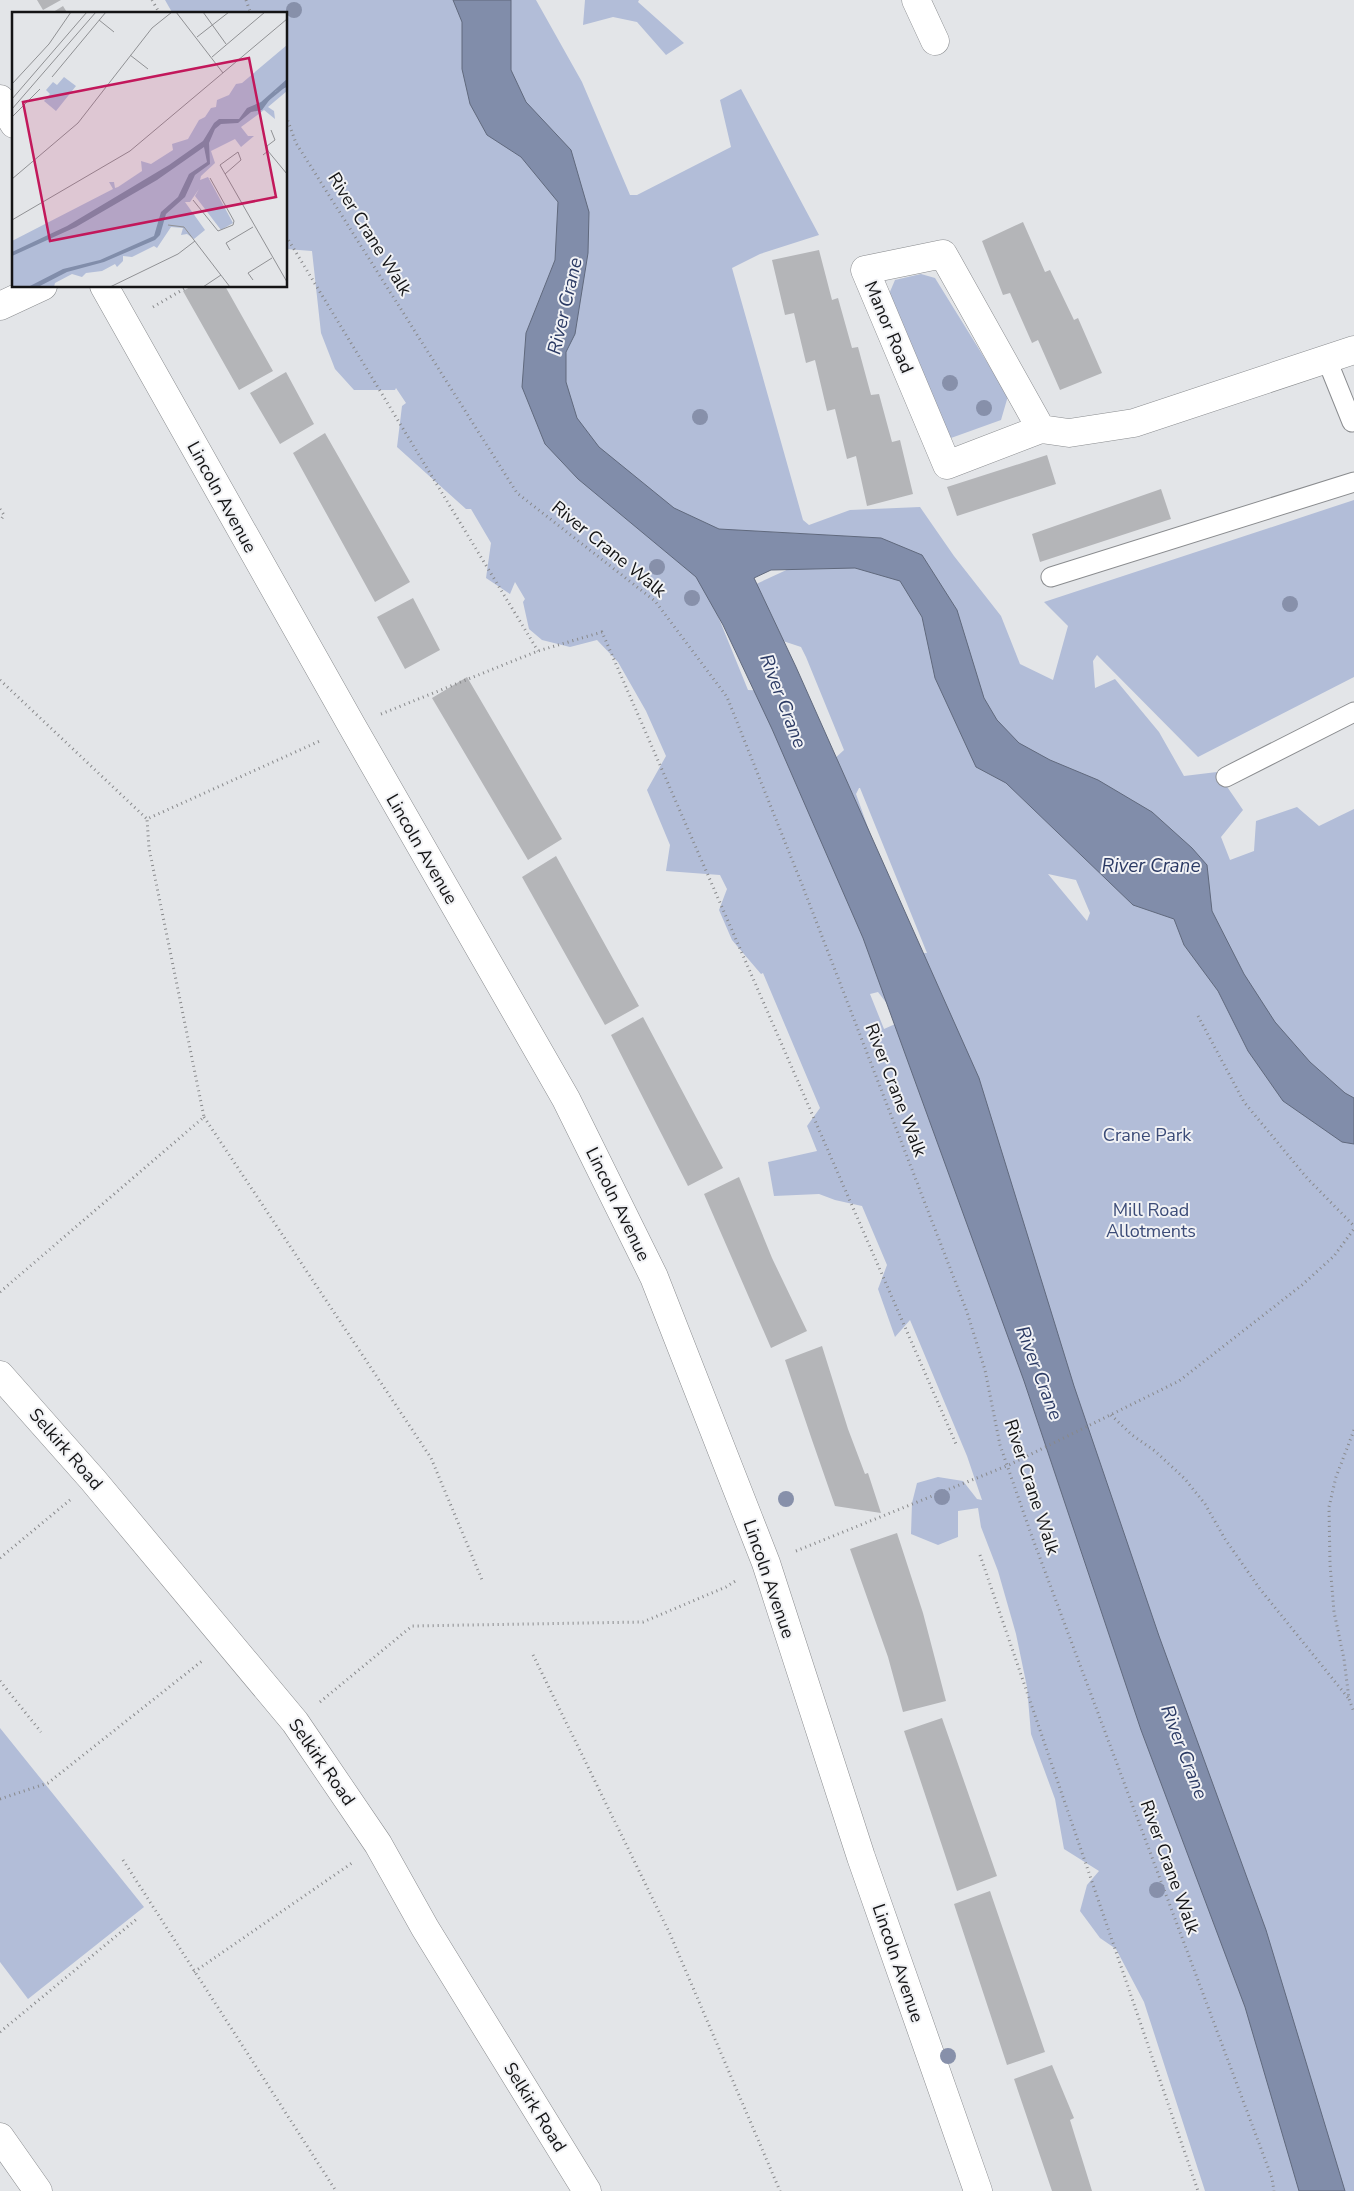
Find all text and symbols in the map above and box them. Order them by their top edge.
inset map [12,12,288,288]
street label: River Crane Walk [322,168,418,301]
water label: River Crane [541,255,589,357]
street label: Manor Road [859,277,919,377]
street label: Lincoln Avenue [181,437,263,557]
street label: River Crane Walk [547,495,672,603]
water label: River Crane [753,650,813,752]
street label: Lincoln Avenue [381,789,463,909]
water label: River Crane [1101,853,1201,879]
street label: River Crane Walk [860,1020,933,1161]
park label: Crane Park [1103,1123,1192,1147]
street label: Lincoln Avenue [580,1143,656,1265]
park label: Mill Road Allotments [1106,1198,1196,1243]
water label: River Crane [1009,1322,1069,1424]
street label: Selkirk Road [24,1403,108,1495]
street label: River Crane Walk [999,1416,1066,1559]
street label: Lincoln Avenue [738,1517,800,1641]
water label: River Crane [1154,1701,1214,1803]
street label: Selkirk Road [283,1714,361,1810]
street label: River Crane Walk [1135,1797,1206,1938]
street label: Lincoln Avenue [867,1901,929,2025]
street label: Selkirk Road [498,2058,572,2156]

